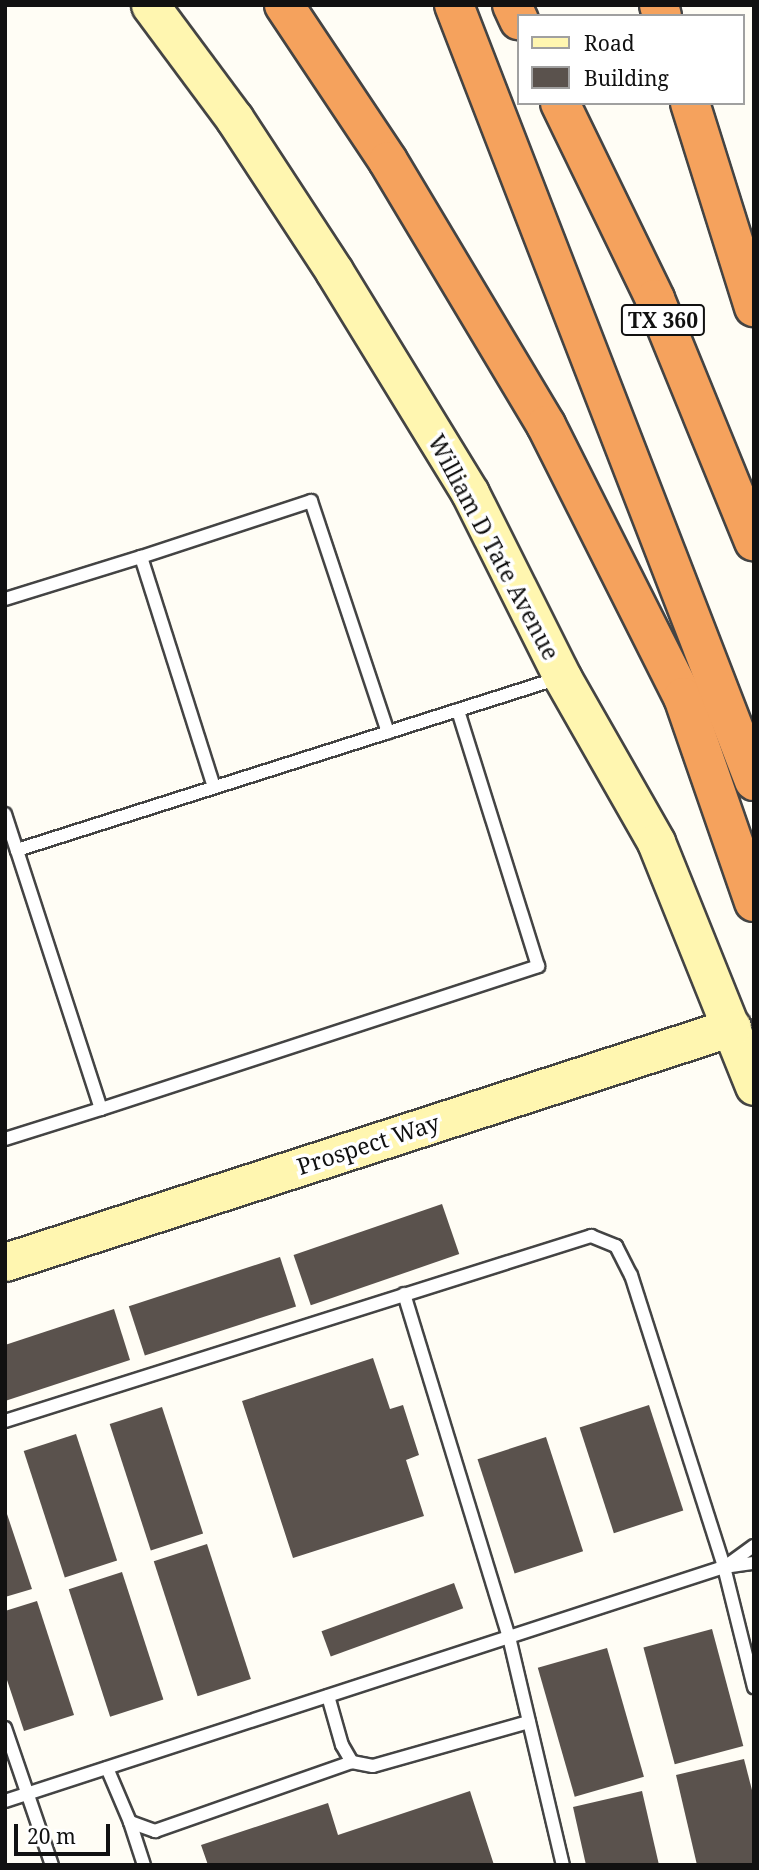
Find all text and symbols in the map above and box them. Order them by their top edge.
legend [518,14,745,105]
text: Road [584,29,635,57]
text: Building [584,64,669,92]
road number: TX 360 [619,302,707,338]
street label: William D Tate Avenue [423,430,565,664]
street label: Prospect Way [293,1108,443,1180]
scale bar [18,1811,114,1855]
text: 20 m [27,1822,76,1850]

